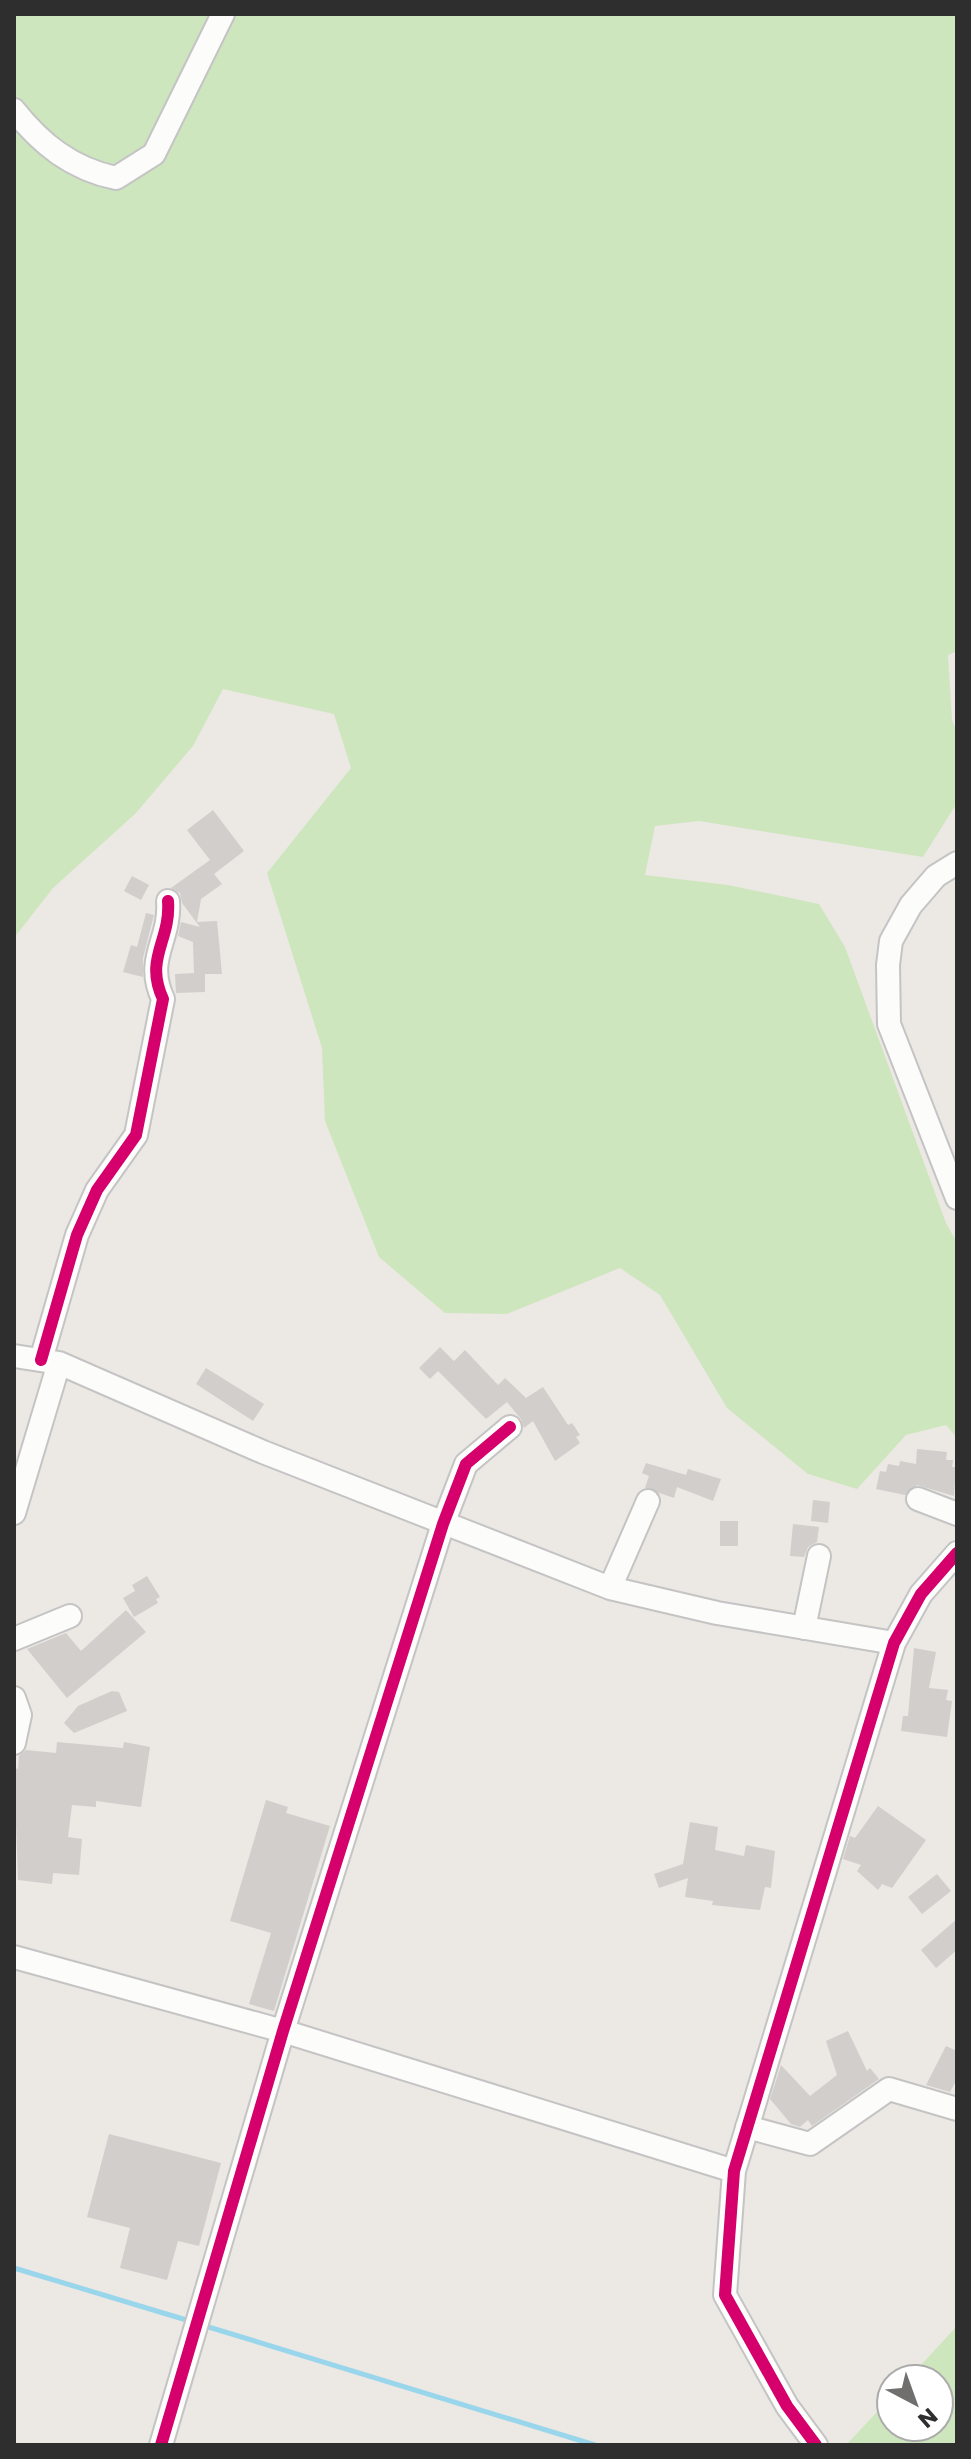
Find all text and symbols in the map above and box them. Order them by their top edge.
north arrow [875,2363,955,2443]
text: N [911,2401,944,2435]

